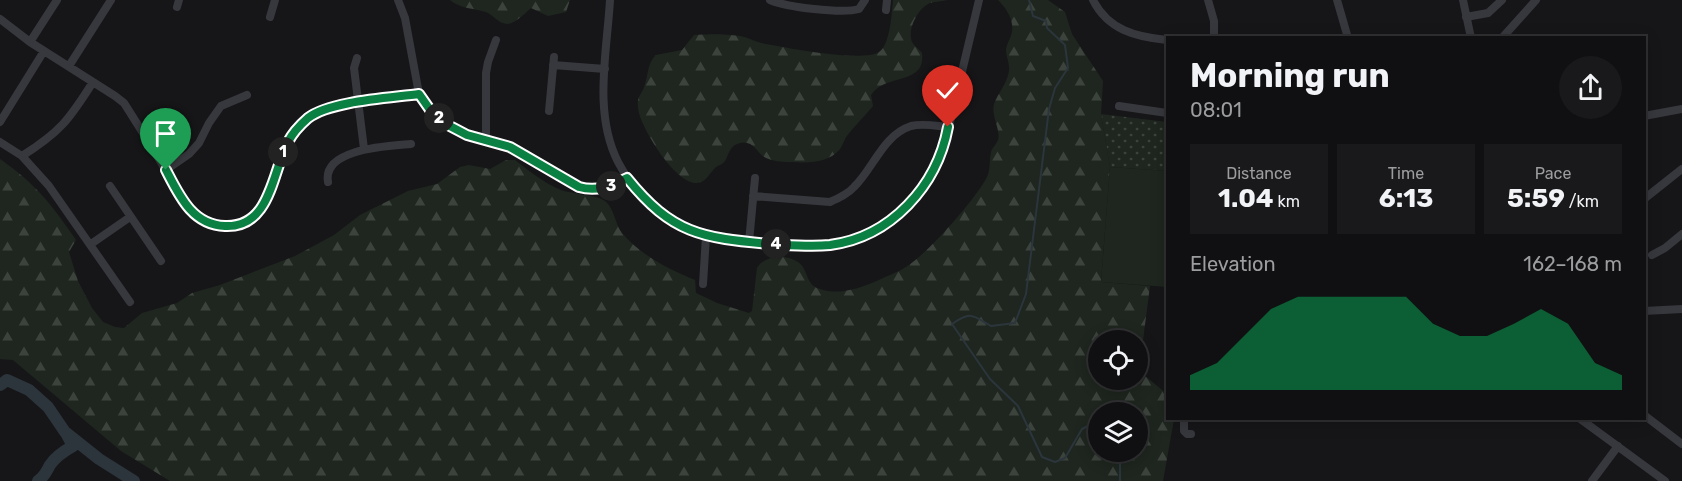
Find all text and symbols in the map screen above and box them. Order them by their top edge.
text: Morning run [1190,56,1390,95]
button: share [1559,56,1622,119]
pin [922,65,973,127]
icon: check [931,74,964,107]
text: 08:01 [1190,98,1242,122]
pin: 2 [424,103,454,133]
pin [140,108,191,170]
text: 2 [434,108,444,127]
icon: arrive [149,117,182,150]
pin: 1 [268,137,298,167]
text: 1 [279,142,287,161]
text: Distance [1226,164,1292,183]
text: Time [1388,164,1424,183]
text: Pace [1535,164,1571,183]
pin: 3 [596,171,626,201]
text: 3 [606,176,616,195]
text: 1.04 [1218,183,1274,214]
text: 6:13 [1379,183,1433,214]
text: 5:59 [1507,183,1565,214]
text: km [1274,192,1300,211]
text: /km [1565,192,1599,211]
pin: 4 [761,229,791,259]
text: 4 [771,234,781,253]
text: Elevation [1190,252,1276,276]
text: 162–168 m [1523,252,1622,276]
map controls [1088,330,1148,462]
button: locate [1088,330,1148,390]
button: layers [1088,402,1148,462]

